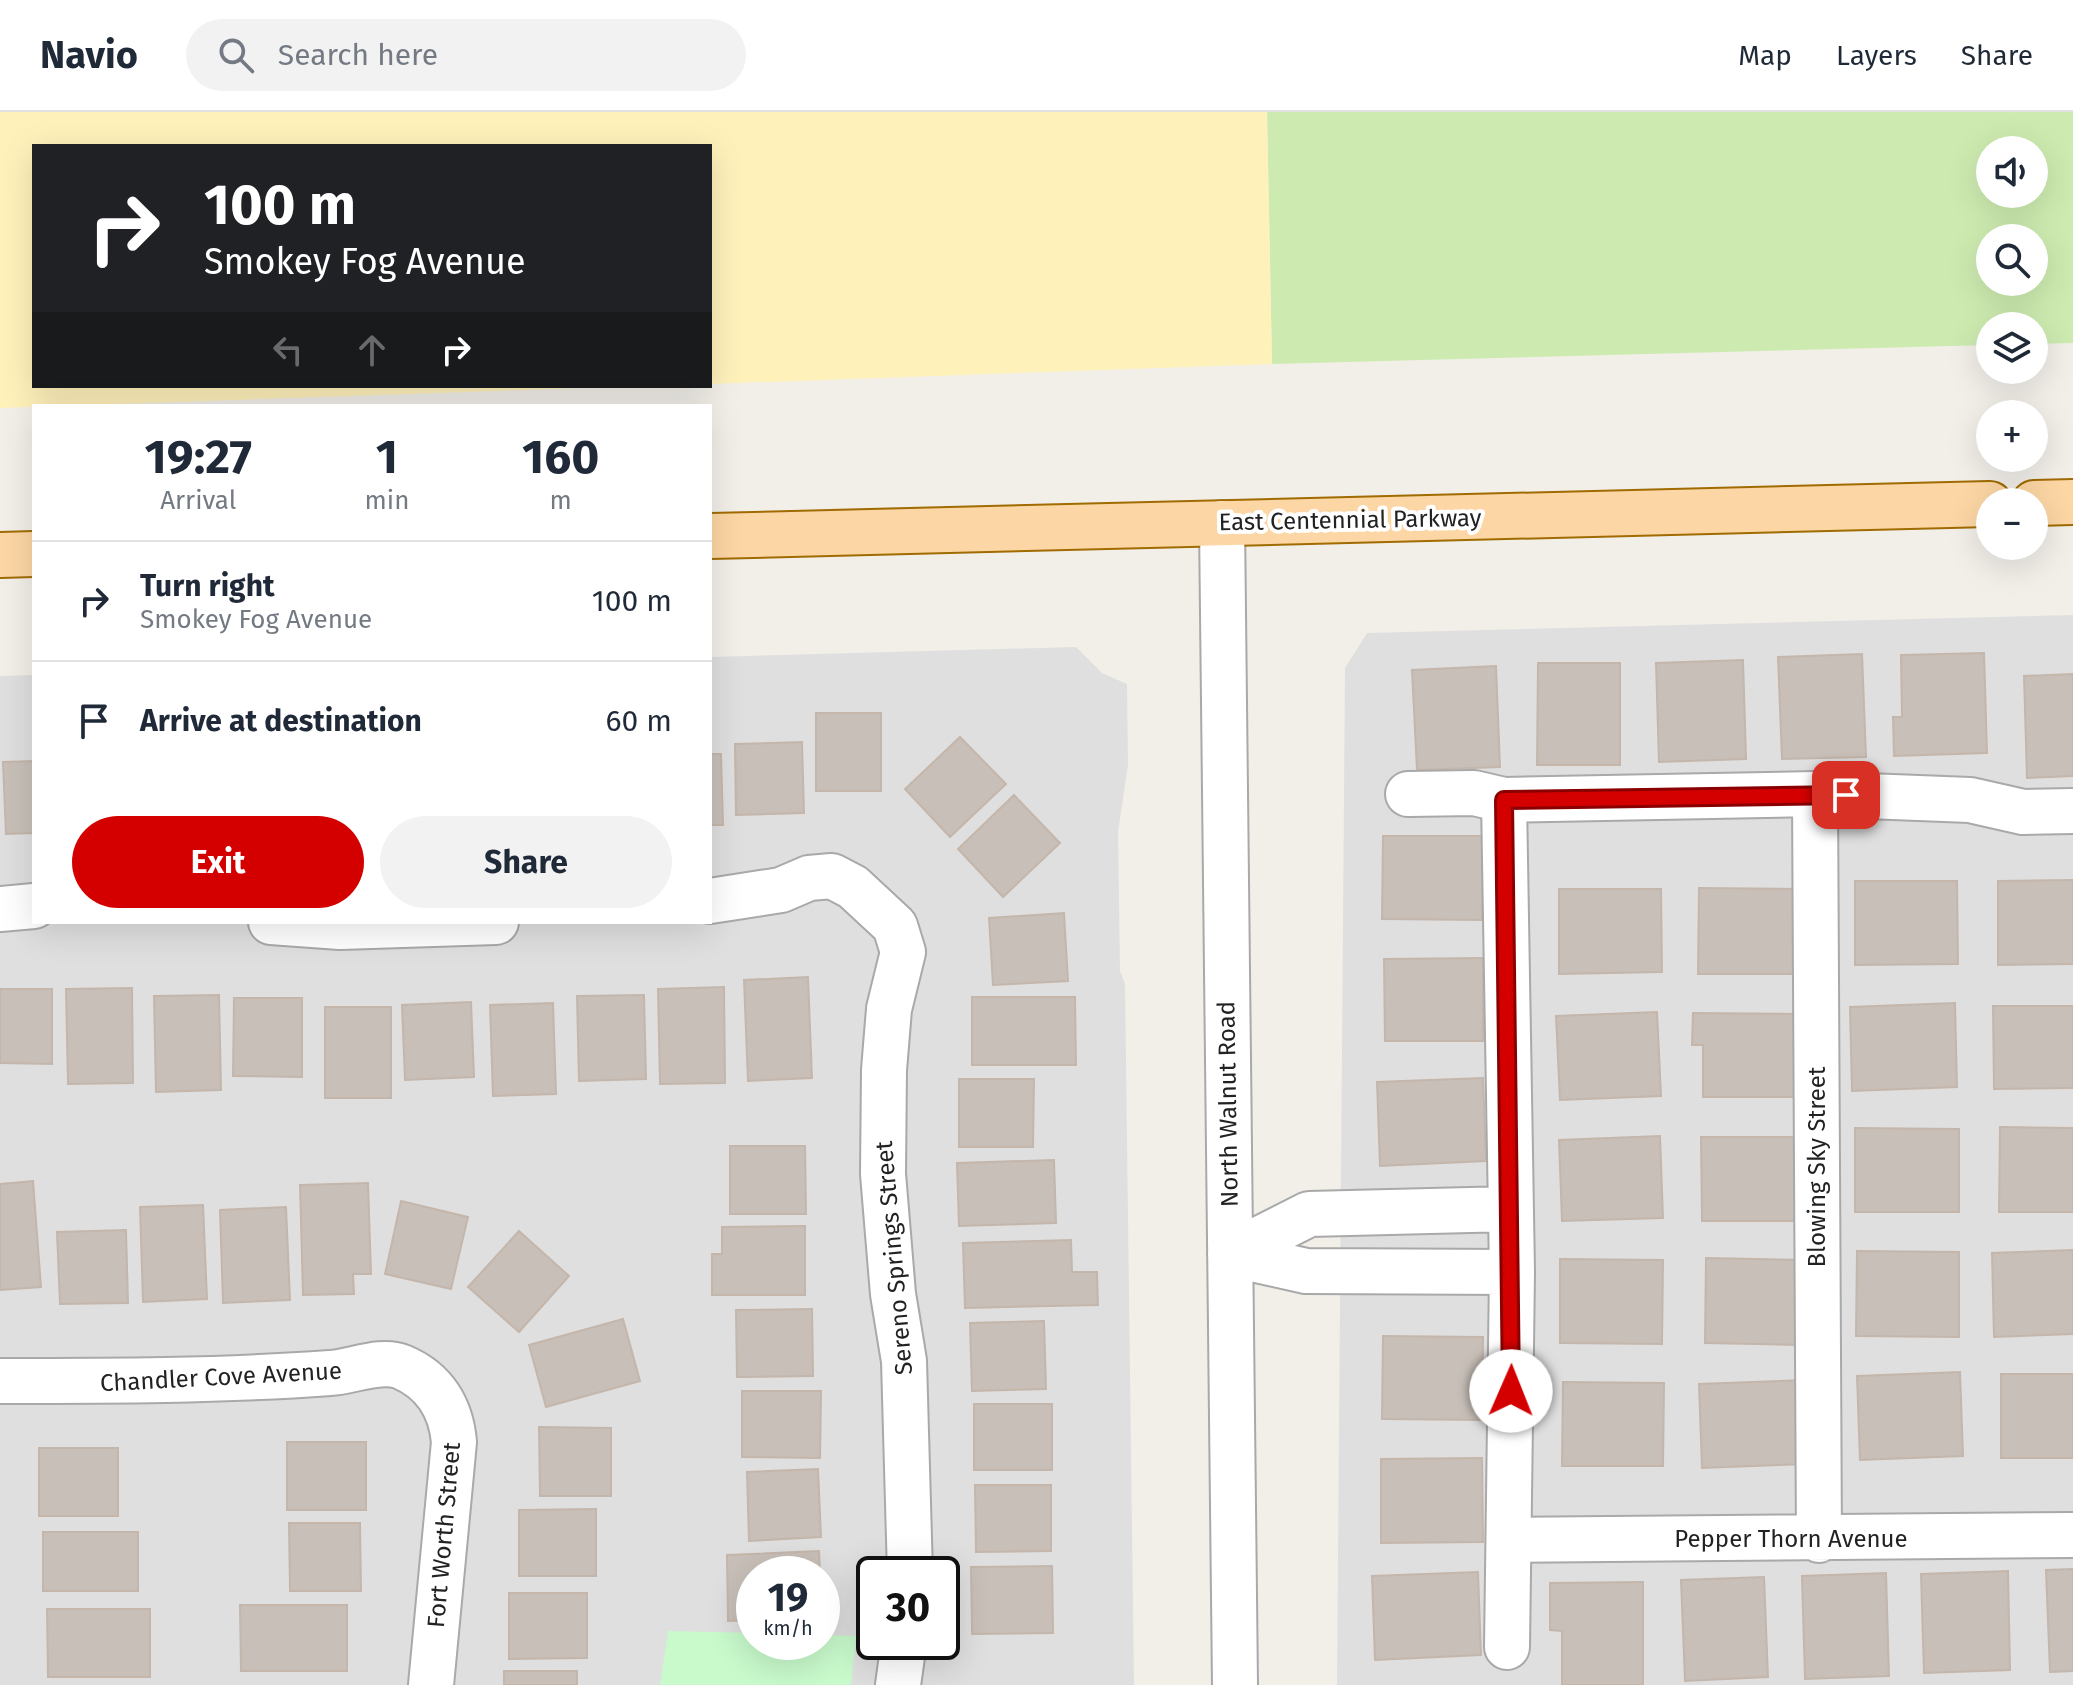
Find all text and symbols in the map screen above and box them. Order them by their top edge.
search box [186,19,746,91]
text: Navio [40,32,138,78]
icon: search [214,33,258,77]
text: Search here [278,37,438,73]
text: Map [1738,39,1792,72]
text: Layers [1836,39,1917,72]
text: Share [1961,39,2033,72]
map controls [1976,136,2048,560]
button: sound [1976,136,2048,208]
text: 100 m [204,172,356,239]
icon: right [72,176,176,280]
button: search [1976,224,2048,296]
text: Smokey Fog Avenue [204,240,526,284]
button: layers [1976,312,2048,384]
icon: left [266,328,310,372]
icon: ahead [350,328,394,372]
icon: right [434,328,478,372]
button: + [1976,400,2048,472]
text: 19:27 [145,428,252,486]
text: 1 [376,428,398,486]
text: 160 [522,428,599,486]
text: Arrival [160,485,236,516]
text: min [365,485,409,516]
text: m [550,485,572,516]
button: − [1976,488,2048,560]
street label: East Centennial Parkway [1218,504,1482,536]
text: Turn right [140,568,275,604]
icon: right [72,579,116,623]
text: 100 m [592,583,672,619]
text: Smokey Fog Avenue [140,604,372,635]
icon: arrive [72,699,116,743]
text: Arrive at destination [140,703,422,739]
text: 60 m [606,703,672,739]
pin [1812,761,1880,829]
icon: arrive [1824,773,1868,817]
button: Exit [72,816,364,908]
button: Share [380,816,672,908]
street label: North Walnut Road [1212,1001,1244,1207]
street label: Blowing Sky Street [1803,1066,1831,1268]
street label: Sereno Springs Street [870,1140,918,1376]
position arrow [1469,1349,1553,1433]
street label: Chandler Cove Avenue [99,1357,343,1397]
street label: Fort Worth Street [422,1441,466,1629]
street label: Pepper Thorn Avenue [1674,1525,1908,1553]
speed limit sign: 30 [856,1556,960,1660]
text: 19 [768,1574,808,1622]
text: km/h [763,1616,813,1640]

